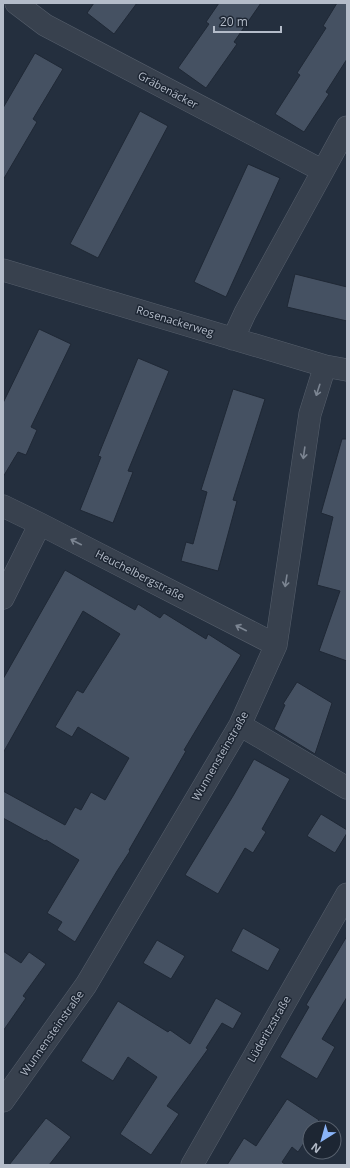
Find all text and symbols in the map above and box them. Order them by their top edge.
scale bar [214,8,281,34]
text: 20 m [220,13,248,30]
street label: Gräbenäcker [136,67,201,112]
street label: Rosenackerweg [135,302,216,339]
one-way arrow [313,384,321,396]
one-way arrow [300,446,308,459]
one-way arrow [70,538,82,546]
street label: Heuchelbergstraße [93,546,187,604]
one-way arrow [282,574,290,587]
one-way arrow [235,623,247,631]
street label: Wunnensteinstraße [188,708,251,803]
street label: Wunnensteinstraße [16,987,87,1078]
street label: Lüderitzstraße [243,993,294,1065]
north arrow [302,1120,342,1160]
text: N [308,1140,324,1157]

